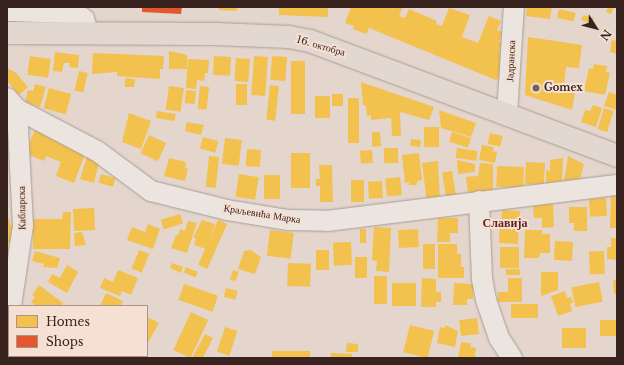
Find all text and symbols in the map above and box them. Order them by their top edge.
north arrow [576,8,616,48]
text: N [597,27,614,43]
street label: 16. октобра [295,33,347,59]
street label: Јадранска [504,40,518,82]
place label: Gomex [544,82,583,94]
marker: Gomex [531,83,541,93]
street label: Кабларска [16,186,28,230]
street label: Краљевића Марка [223,202,301,226]
district label: Славија [483,216,527,230]
legend [8,305,148,357]
text: Homes [46,314,90,329]
text: Shops [46,334,83,349]

